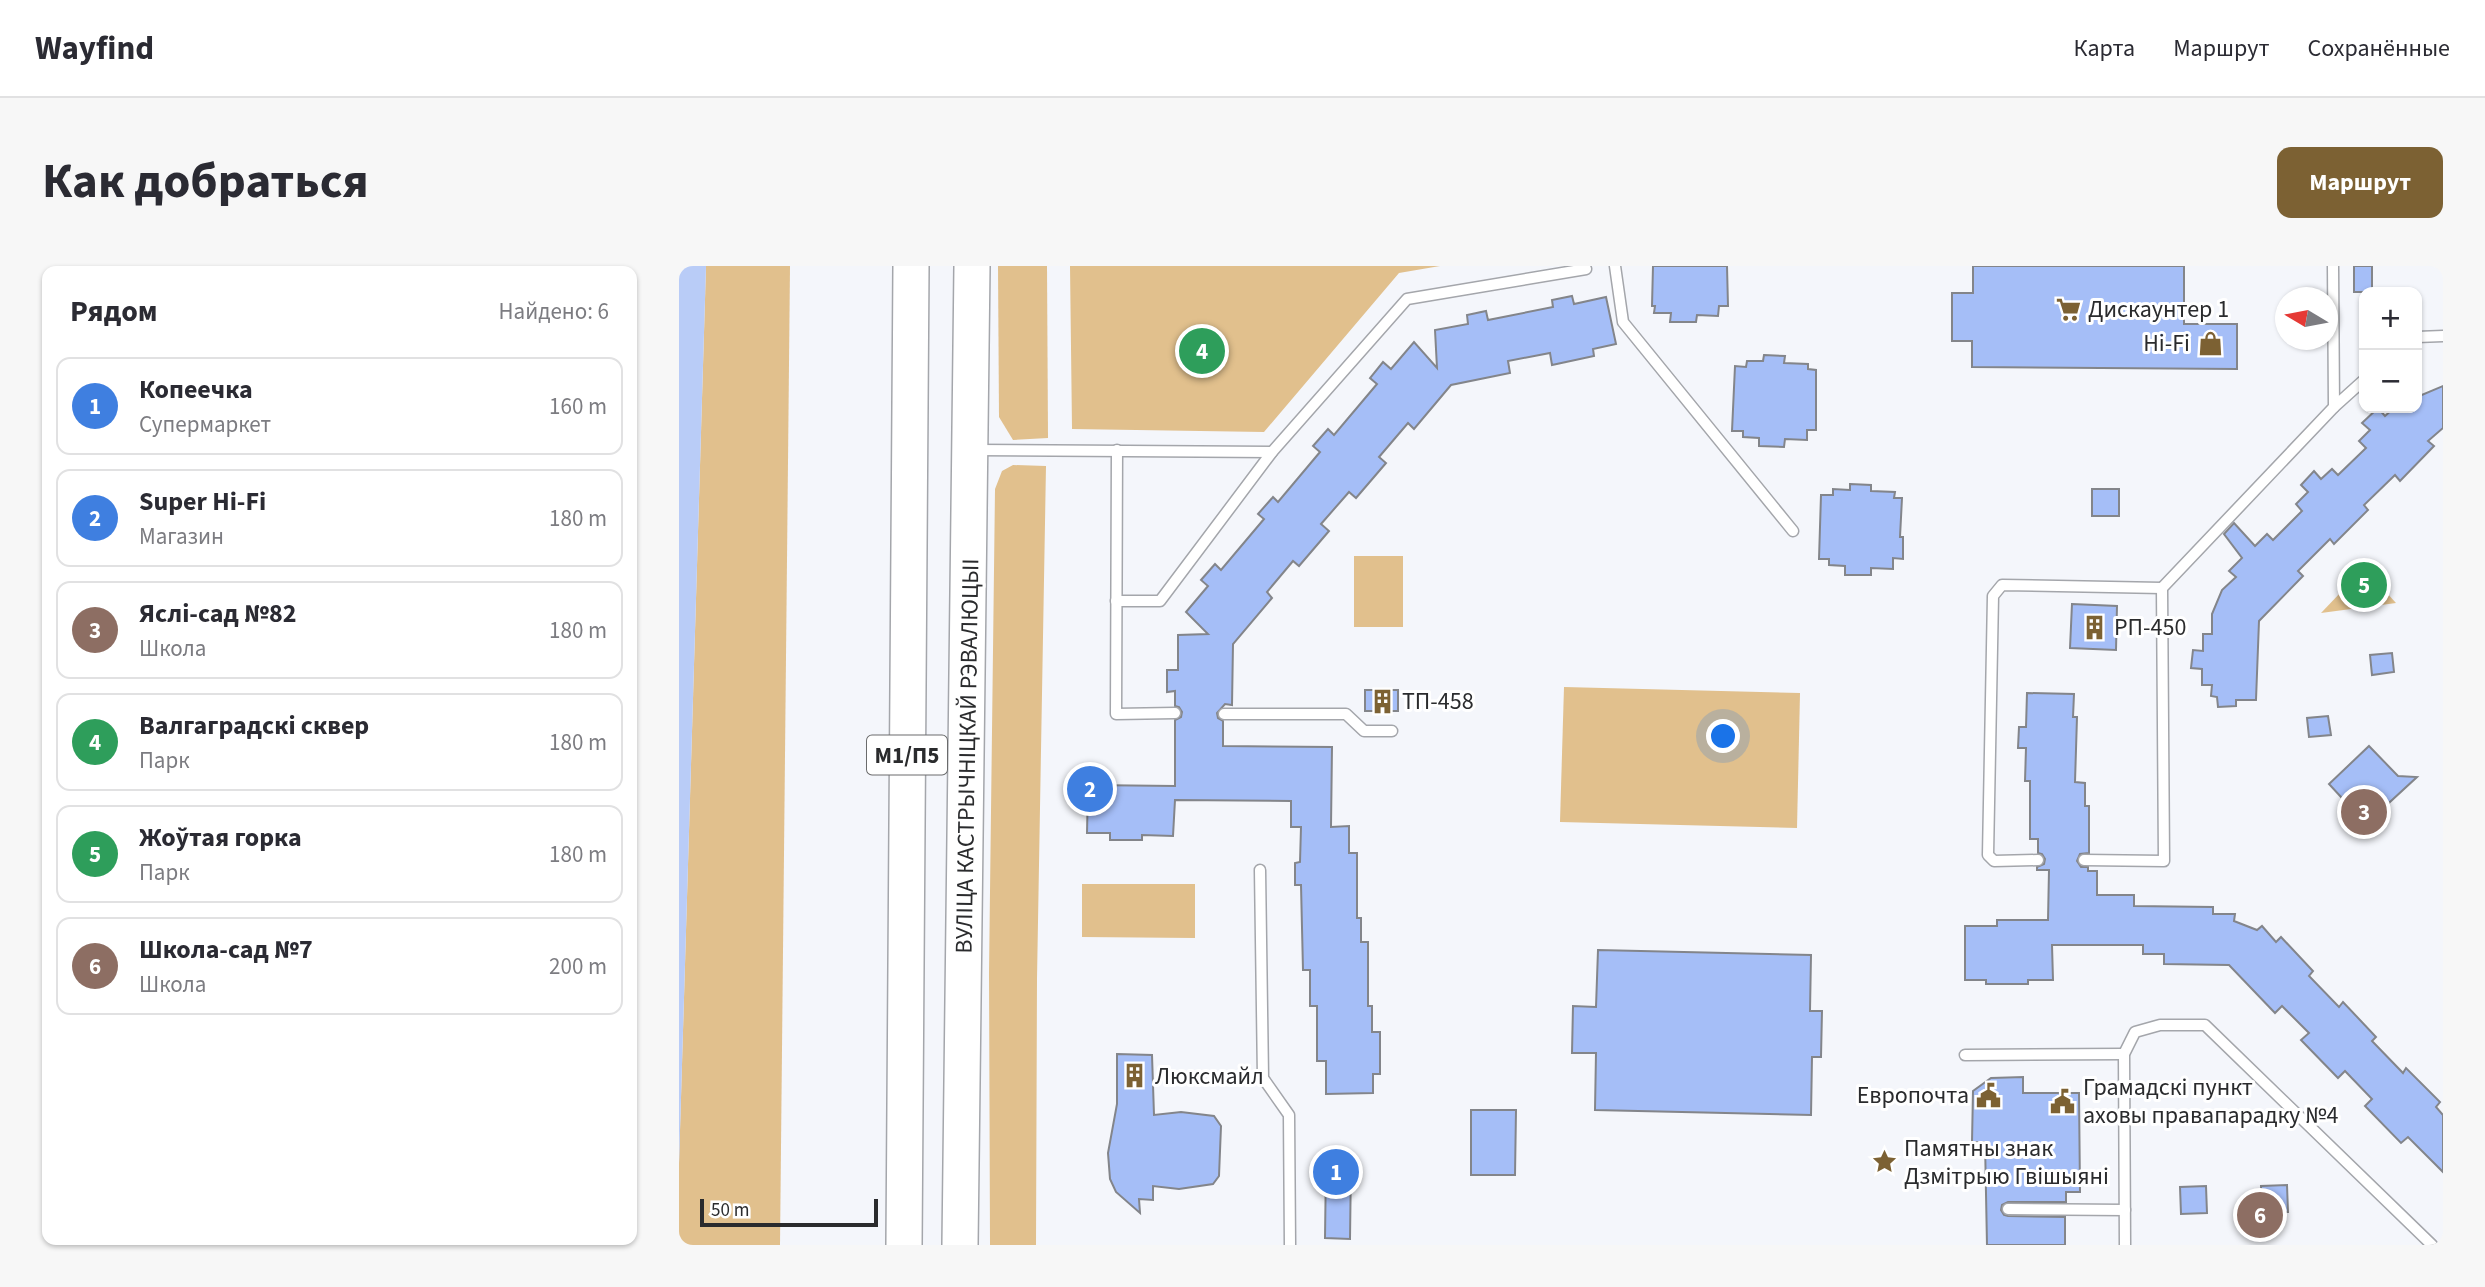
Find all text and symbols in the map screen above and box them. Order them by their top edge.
text: Wayfind [35,25,154,72]
text: Карта [2074,31,2135,66]
text: Маршрут [2173,31,2269,66]
text: Сохранённые [2307,31,2450,66]
text: Как добраться [42,147,369,217]
button: Маршрут [2277,147,2443,218]
north arrow [2275,287,2338,350]
map controls [2359,287,2422,413]
button: + [2359,287,2422,350]
text: Рядом [70,290,158,333]
place label: Дискаунтер 1 [2088,292,2229,327]
text: Найдено: 6 [499,295,609,328]
supermarket icon: Дискаунтер 1 [2054,295,2082,323]
pin: 4 [1179,325,1225,377]
place label: Hi-Fi [2143,326,2190,361]
shop icon: Hi-Fi [2196,329,2224,357]
button: − [2359,350,2422,413]
text: Копеечка [139,371,253,408]
text: 1 [89,390,101,423]
text: 160 m [549,390,607,423]
text: Супермаркет [139,408,271,441]
text: Super Hi-Fi [139,483,266,520]
text: 2 [89,502,101,535]
text: 180 m [549,502,607,535]
text: Магазин [139,520,224,553]
street label: ВУЛІЦА КАСТРЫЧНІЦКАЙ РЭВАЛЮЦЫІ [947,558,988,954]
pin: 5 [2341,559,2387,611]
text: Яслі-сад №82 [139,595,297,632]
place label: РП-450 [2114,610,2186,645]
building icon: РП-450 [2080,613,2108,641]
text: 3 [89,614,101,647]
text: 180 m [549,614,607,647]
text: Школа [139,632,206,665]
place label: ТП-458 [1402,684,1474,719]
building icon: ТП-458 [1368,687,1396,715]
text: Валгаградскі сквер [139,707,369,744]
your location [1706,719,1740,753]
text: 4 [89,726,101,759]
text: 180 m [549,726,607,759]
road number: М1/П5 [867,736,947,775]
text: Парк [139,744,190,777]
pin: 2 [1067,763,1113,815]
pin: 3 [2341,786,2387,838]
text: Жоўтая горка [139,819,302,856]
text: 5 [89,838,101,871]
text: 180 m [549,838,607,871]
text: Парк [139,856,190,889]
text: Школа-сад №7 [139,931,313,968]
text: 6 [89,950,101,983]
text: 200 m [549,950,607,983]
text: Школа [139,968,206,1001]
place label: Люксмайл [1155,1059,1264,1094]
building icon: Люксмайл [1121,1062,1149,1090]
place label: Грамадскі пункт аховы правапарадку №4 [2083,1070,2338,1133]
place label: Европочта [1857,1078,1969,1113]
public building icon: Европочта [1975,1081,2003,1109]
public building icon: Грамадскі пункт аховы правапарадку №4 [2049,1087,2077,1115]
place label: Памятны знак Дзмітрыю Гвішыяні [1904,1131,2109,1194]
pin: 1 [1313,1146,1359,1198]
place icon: Памятны знак Дзмітрыю Гвішыяні [1870,1148,1898,1176]
pin: 6 [2237,1189,2283,1241]
scale bar [700,1196,879,1228]
text: 50 m [711,1197,749,1224]

